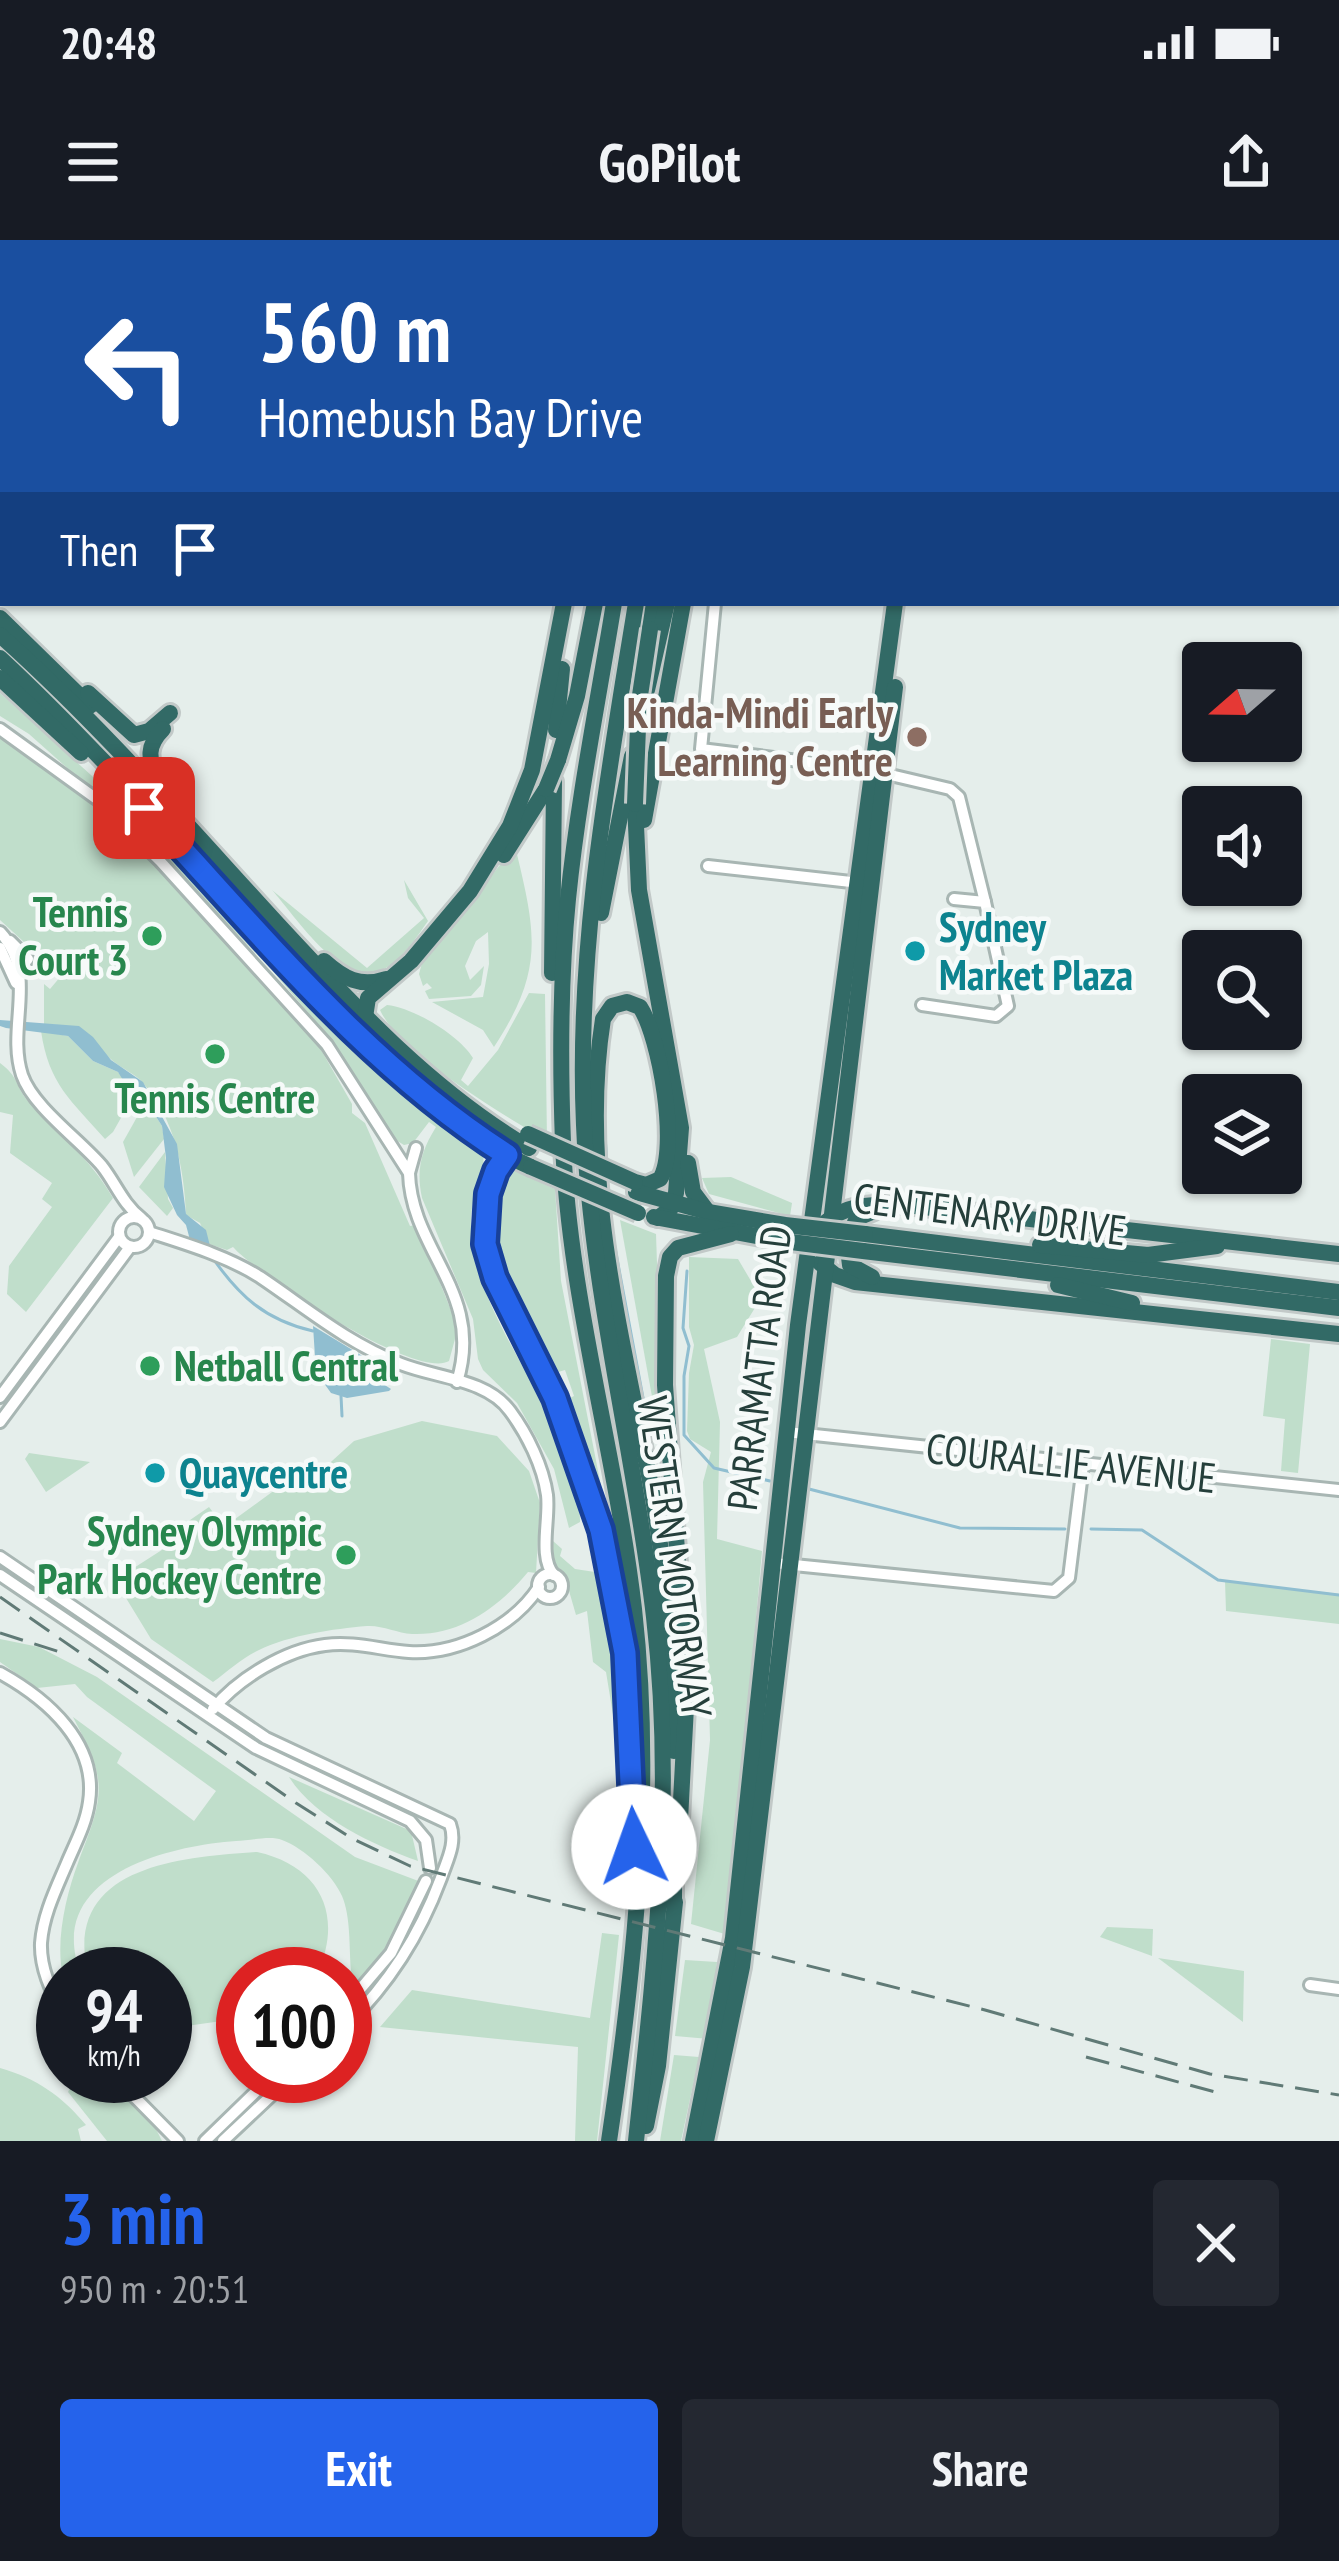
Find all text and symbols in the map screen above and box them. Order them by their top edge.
text: 20:48 [60,13,157,71]
text: GoPilot [599,127,740,197]
icon: menu [60,129,126,195]
icon: share [1213,129,1279,195]
text: 560 m [258,276,451,385]
icon: left [60,288,216,444]
text: Homebush Bay Drive [258,382,643,452]
icon: arrive [162,516,228,582]
text: Then [60,520,138,578]
north arrow [1182,642,1302,762]
map controls [1182,642,1302,1194]
place label: Kinda-Mindi Early Learning Centre [627,685,894,788]
marker: Kinda-Mindi Early Learning Centre [904,724,930,750]
pin [93,757,195,859]
icon: arrive [111,775,177,841]
button: sound [1182,786,1302,906]
place label: Tennis Court 3 [18,884,128,987]
place label: Sydney Market Plaza [939,899,1133,1002]
marker: Tennis Court 3 [139,923,165,949]
button: search [1182,930,1302,1050]
marker: Sydney Market Plaza [902,938,928,964]
marker: Tennis Centre [202,1041,228,1067]
place label: Tennis Centre [115,1070,315,1125]
button: layers [1182,1074,1302,1194]
street label: CENTENARY DRIVE [851,1170,1129,1257]
street label: PARRAMATTA ROAD [714,1222,803,1514]
place label: Netball Central [174,1338,399,1393]
marker: Netball Central [137,1353,163,1379]
street label: WESTERN MOTORWAY [626,1393,725,1721]
street label: COURALLIE AVENUE [924,1420,1219,1505]
place label: Quaycentre [179,1445,348,1500]
marker: Quaycentre [142,1460,168,1486]
place label: Sydney Olympic Park Hockey Centre [37,1503,322,1606]
marker: Sydney Olympic Park Hockey Centre [333,1542,359,1568]
position arrow [571,1784,697,1910]
speed limit sign: 100 [216,1947,372,2103]
text: 94 [85,1971,143,2049]
text: km/h [87,2035,141,2074]
text: 3 min [60,2171,205,2264]
button: close [1153,2180,1279,2306]
text: 950 m · 20:51 [60,2263,249,2314]
button: Exit [60,2399,658,2537]
button: Share [682,2399,1279,2537]

